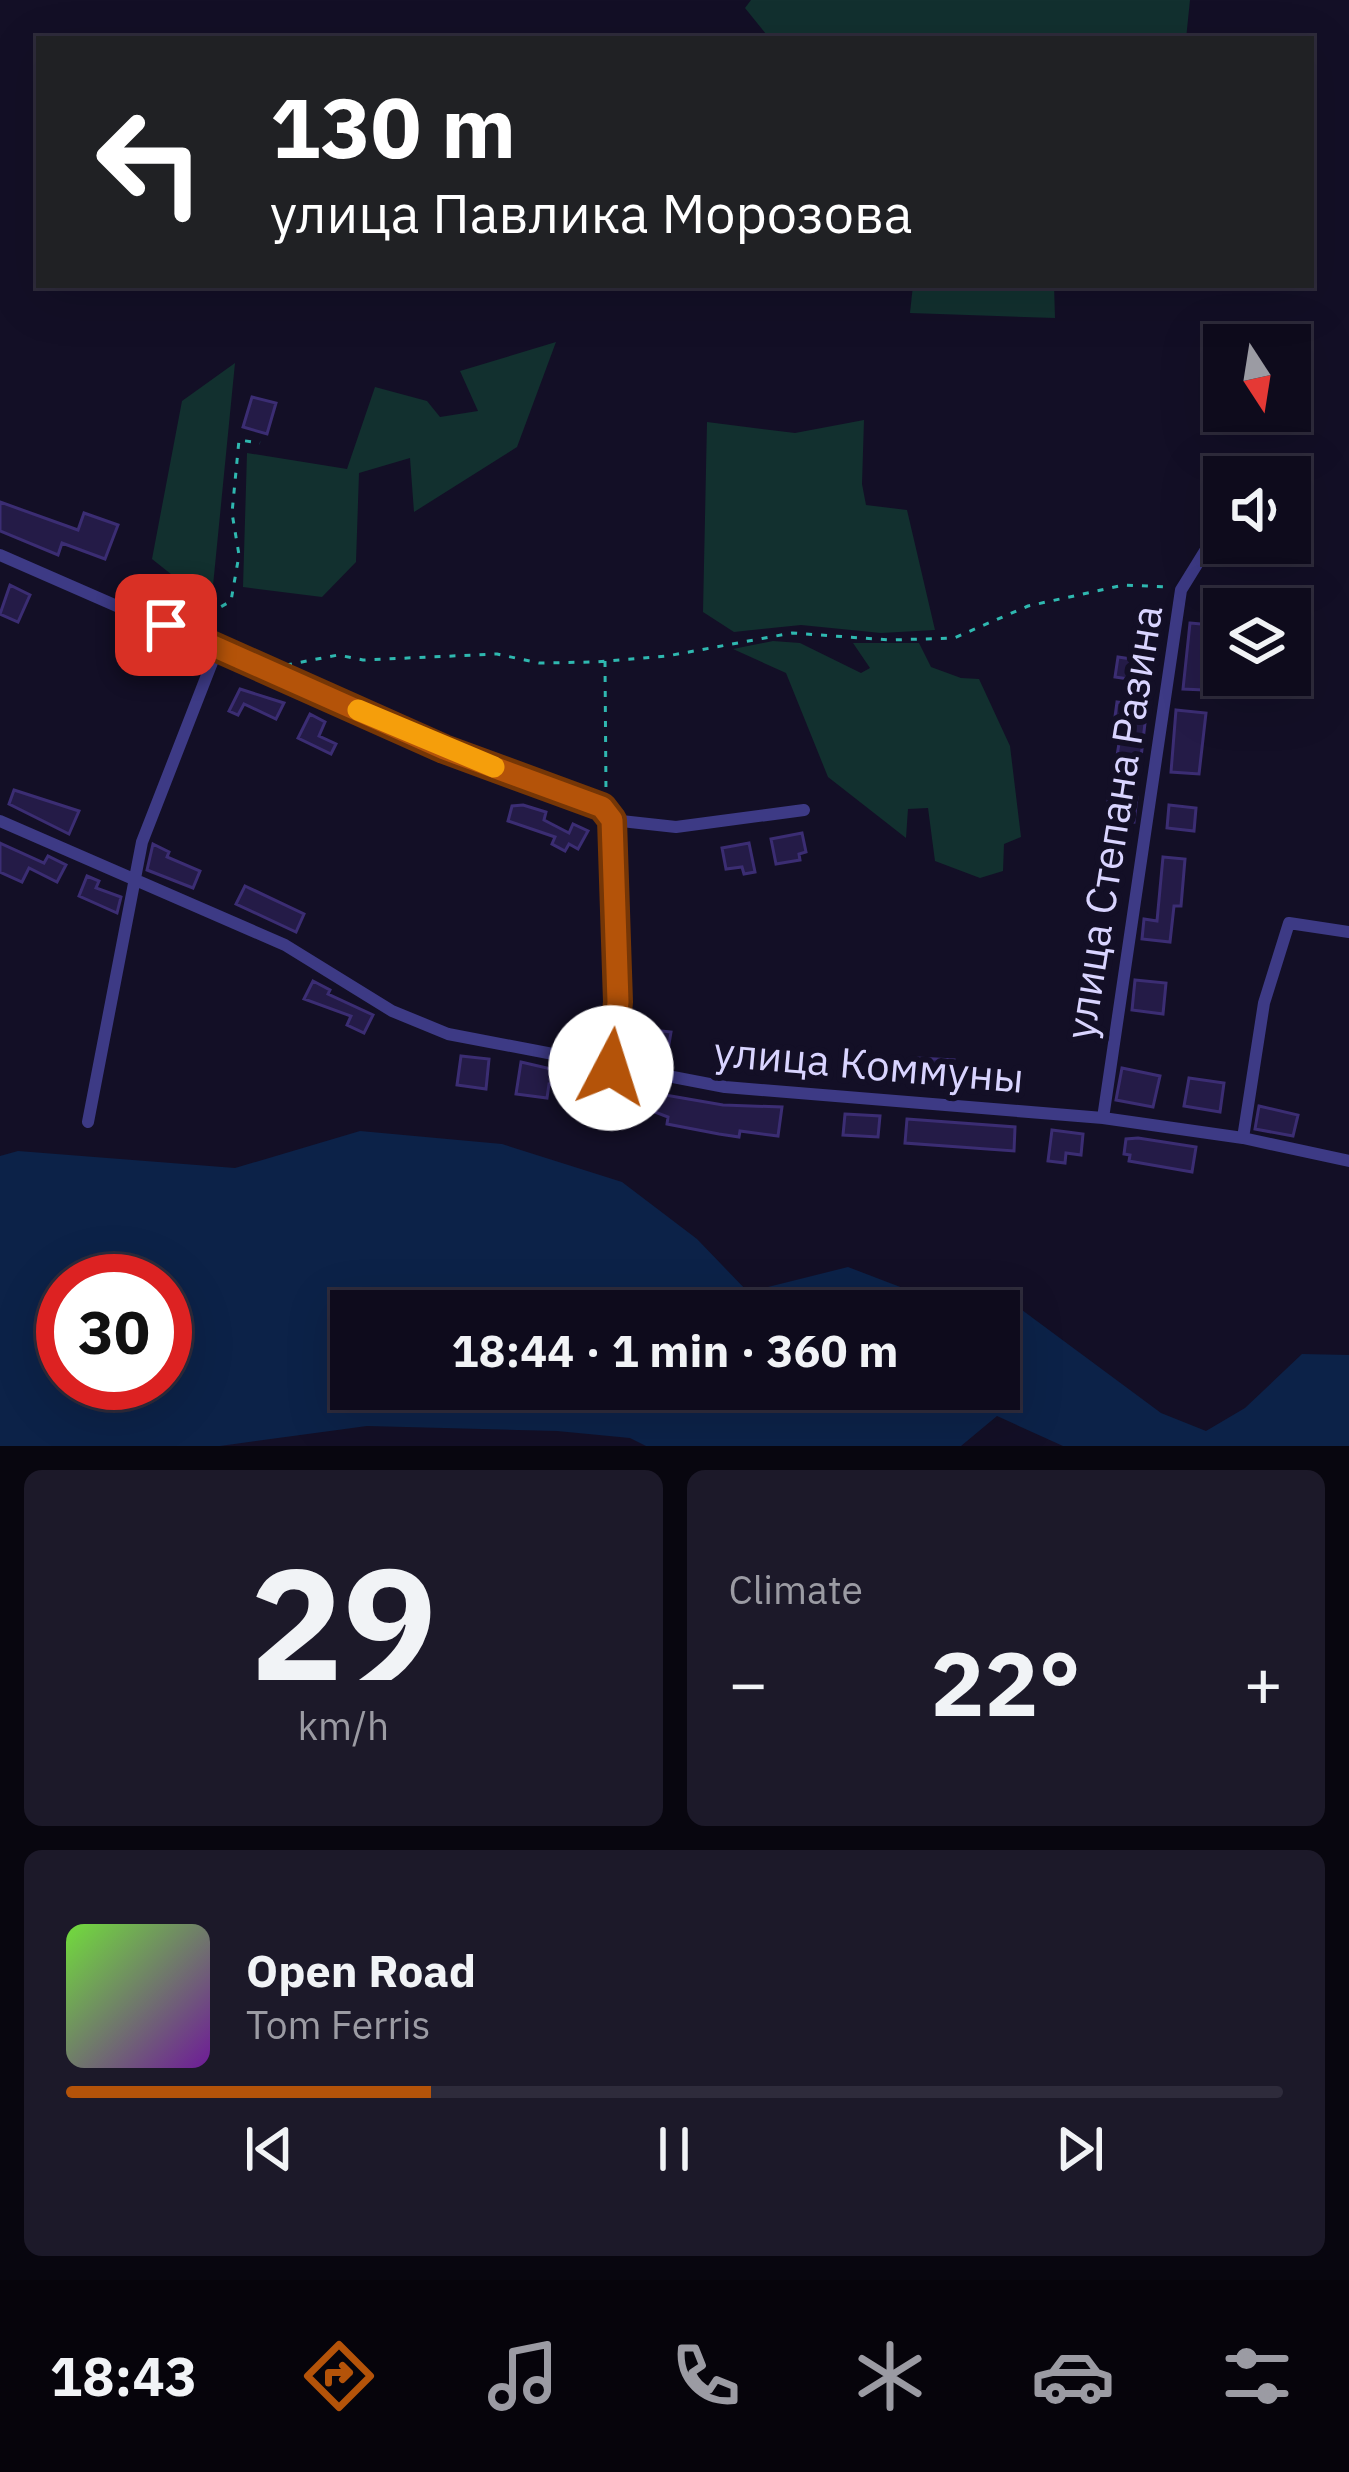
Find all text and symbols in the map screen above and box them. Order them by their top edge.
text: 130 m [270,72,516,181]
icon: left [72,84,228,240]
text: улица Павлика Морозова [270,178,913,248]
north arrow [1203,324,1311,432]
map controls [1203,324,1311,696]
button: sound [1203,456,1311,564]
pin [115,574,217,676]
button: layers [1203,588,1311,696]
icon: arrive [133,592,199,658]
street label: улица Степана Разина [1052,601,1174,1043]
position arrow [548,1005,674,1131]
street label: улица Коммуны [712,1023,1026,1105]
speed limit sign: 30 [36,1254,192,1410]
text: 18:44 · 1 min · 360 m [452,1321,898,1379]
text: 29 [250,1520,437,1723]
text: Climate [729,1564,863,1615]
text: 22° [931,1624,1081,1741]
text: − [729,1639,768,1725]
text: + [1243,1639,1283,1725]
text: km/h [297,1700,389,1751]
text: Open Road [246,1941,476,1999]
text: Tom Ferris [246,1999,430,2050]
icon: previous [236,2116,302,2182]
icon: pause [641,2116,707,2182]
icon: next [1047,2116,1113,2182]
icon: directions [297,2334,381,2418]
icon: music [481,2334,565,2418]
icon: phone [664,2334,748,2418]
icon: climate [848,2334,932,2418]
icon: car [1031,2334,1115,2418]
icon: filters [1215,2334,1299,2418]
text: 18:43 [50,2341,197,2411]

